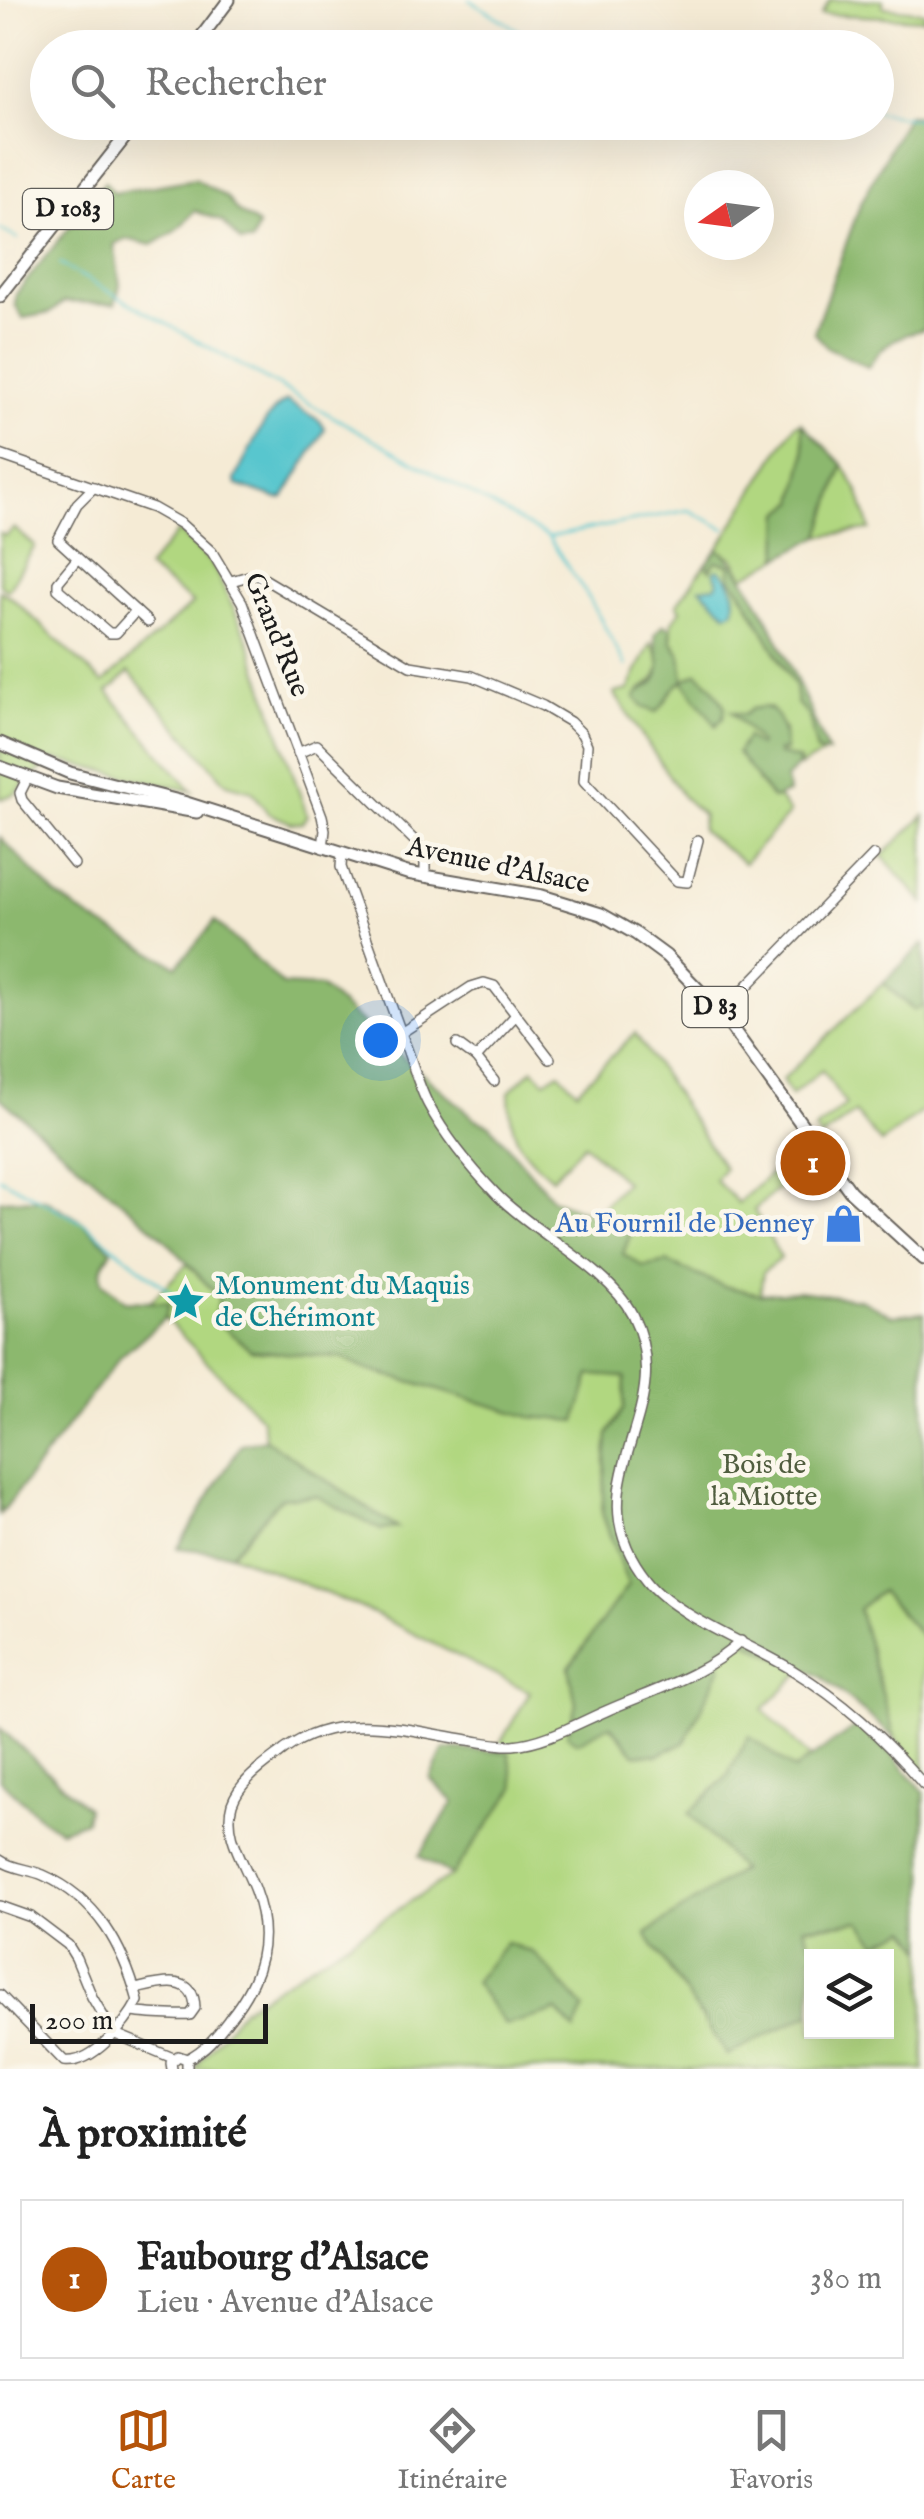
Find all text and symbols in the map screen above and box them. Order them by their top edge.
search box [30,30,894,140]
icon: search [65,58,120,113]
text: Rechercher [145,61,327,109]
north arrow [684,170,774,260]
road number: D 1083 [23,189,113,229]
street label: Grand'Rue [235,568,317,702]
street label: Avenue d'Alsace [402,829,593,903]
road number: D 83 [682,987,748,1027]
your location [355,1015,406,1066]
pin: 1 [780,1126,846,1200]
shop icon: Au Fournil de Denney [823,1203,865,1245]
place label: Au Fournil de Denney [554,1207,814,1242]
place label: Monument du Maquis de Chérimont [215,1269,470,1336]
place icon: Monument du Maquis de Chérimont [164,1281,206,1323]
park label: Bois de la Miotte [711,1448,818,1515]
map controls [804,1949,894,2039]
button: layers [804,1949,894,2039]
scale bar [30,1999,268,2044]
text: 200 m [45,2004,113,2039]
text: À proximité [40,2108,247,2161]
text: Faubourg d'Alsace [137,2235,429,2283]
text: 1 [69,2259,80,2300]
text: 380 m [810,2259,882,2300]
text: Lieu · Avenue d'Alsace [137,2283,434,2324]
tab: Carte [111,2403,176,2498]
tab: Itinéraire [398,2403,507,2498]
tab: Favoris [729,2403,813,2498]

